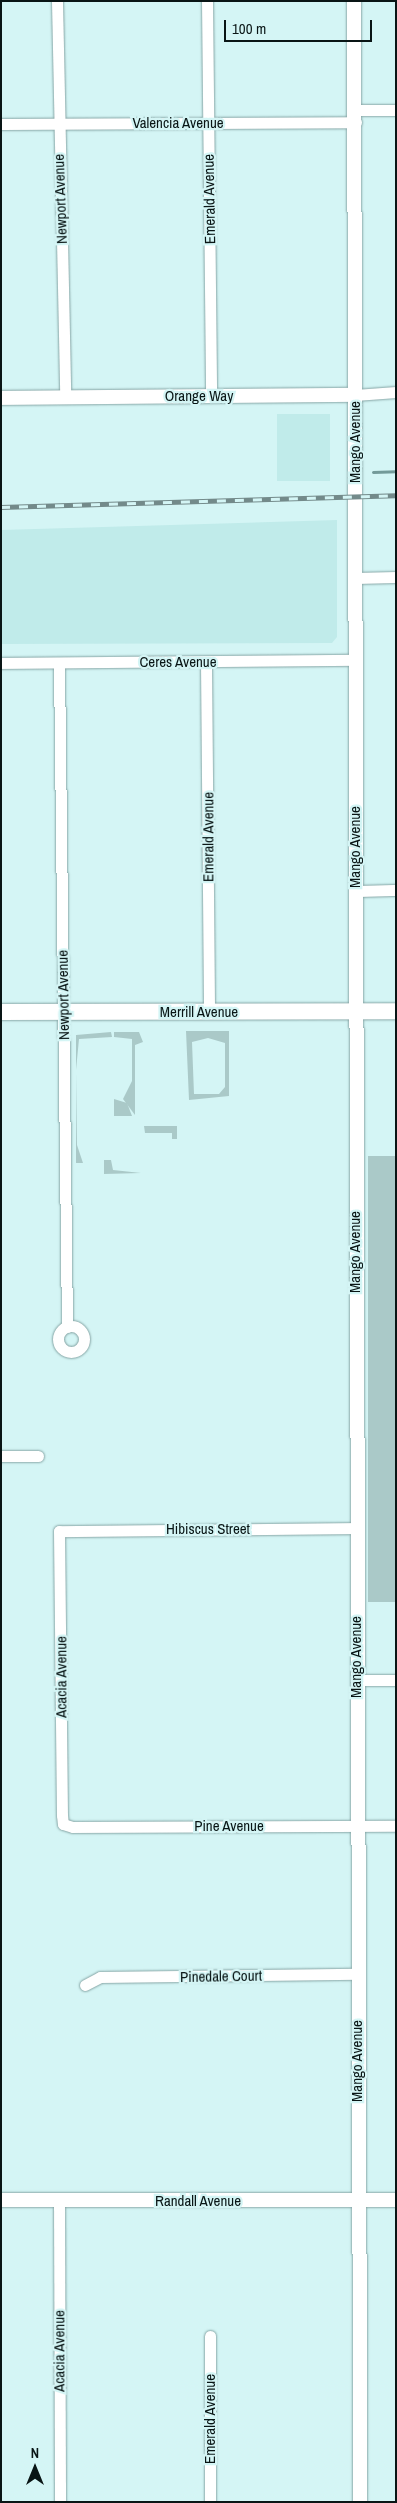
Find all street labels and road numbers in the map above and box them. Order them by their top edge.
street label: Valencia Avenue [132,114,224,132]
street label: Newport Avenue [49,153,71,245]
street label: Emerald Avenue [199,153,219,245]
street label: Orange Way [165,387,233,405]
street label: Mango Avenue [346,401,364,483]
street label: Ceres Avenue [139,653,217,671]
street label: Emerald Avenue [199,792,217,882]
street label: Mango Avenue [346,806,364,888]
street label: Newport Avenue [53,949,73,1041]
street label: Merrill Avenue [159,1003,239,1021]
street label: Mango Avenue [346,1211,364,1293]
street label: Hibiscus Street [166,1520,250,1538]
street label: Mango Avenue [347,1616,365,1698]
street label: Acacia Avenue [52,1636,70,1718]
street label: Pine Avenue [194,1817,264,1835]
street label: Pinedale Court [180,1966,262,1986]
street label: Mango Avenue [348,2020,366,2102]
street label: Randall Avenue [155,2192,241,2210]
street label: Acacia Avenue [50,2310,68,2392]
street label: Emerald Avenue [201,2374,219,2464]

